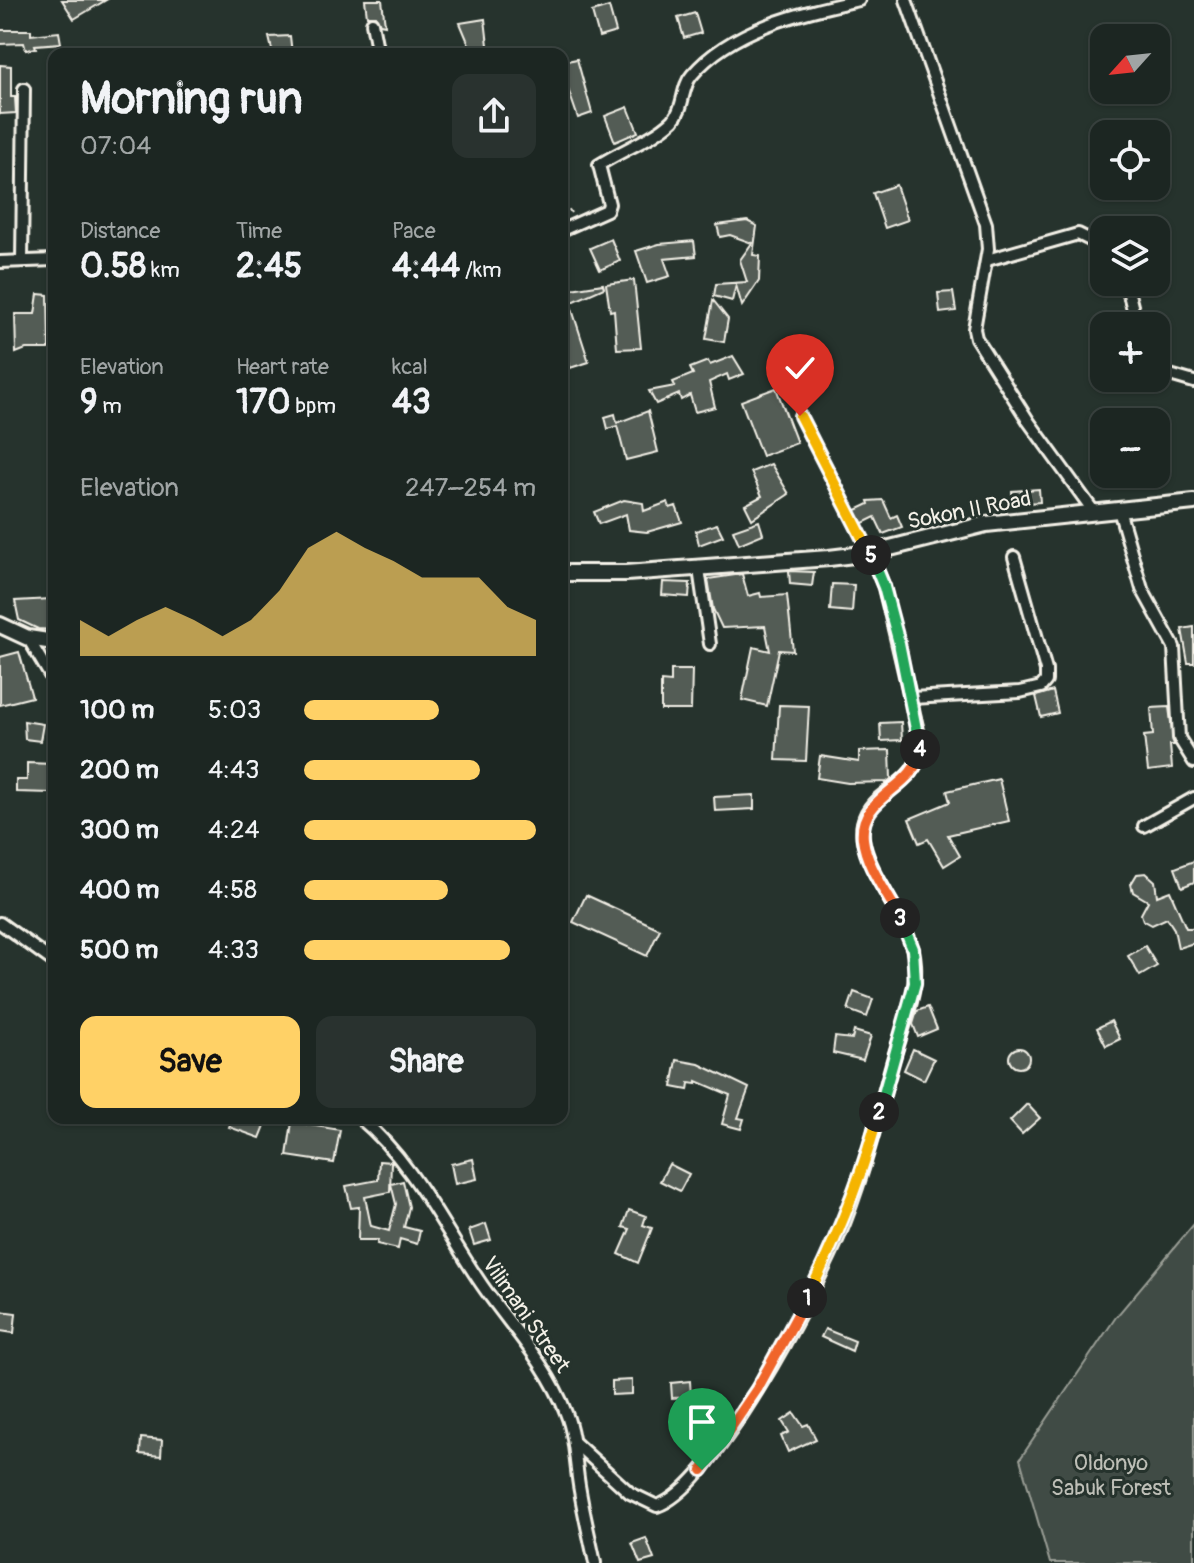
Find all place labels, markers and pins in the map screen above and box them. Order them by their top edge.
pin [766,334,834,416]
pin: 5 [851,535,891,575]
pin: 4 [900,729,940,769]
pin: 3 [880,898,920,938]
pin: 2 [859,1092,899,1132]
pin: 1 [787,1278,827,1318]
pin [668,1388,736,1470]

